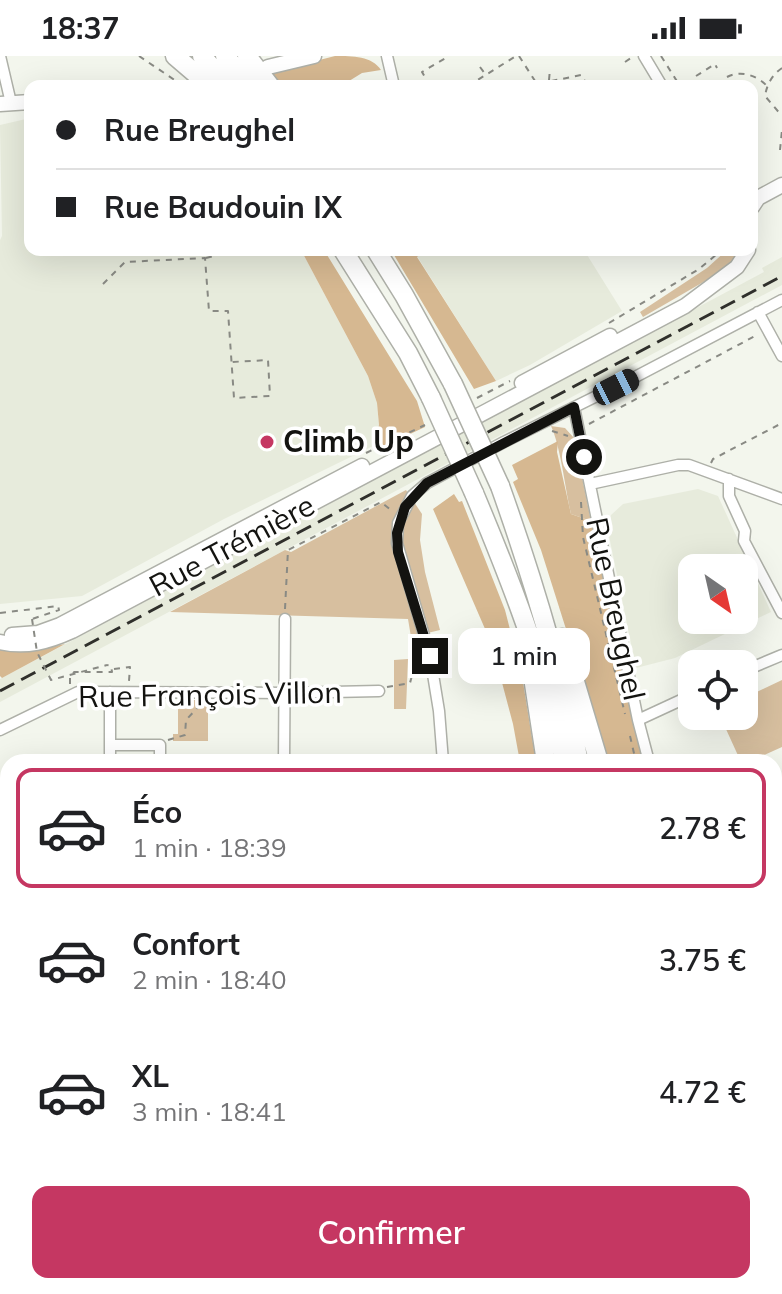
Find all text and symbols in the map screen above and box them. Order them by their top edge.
text: 18:37 [40,9,119,47]
text: Rue Breughel [104,111,295,149]
text: Rue Baudouin IX [104,188,342,226]
car [589,365,643,409]
place label: Climb Up [283,422,414,460]
marker: Climb Up [258,433,276,451]
route start [566,439,602,475]
street label: Rue Trémière [142,486,321,605]
street label: Rue Breughel [578,514,654,704]
north arrow [678,554,758,634]
map controls [678,554,758,730]
callout: 1 min [458,628,590,684]
route end [412,638,448,674]
text: 1 min [490,639,558,672]
button: locate [678,650,758,730]
street label: Rue François Villon [78,673,342,715]
icon: car [36,792,108,864]
text: Éco [132,793,182,831]
text: 2.78 € [659,809,746,847]
text: 1 min · 18:39 [132,831,287,864]
icon: car [36,924,108,996]
text: Confort [132,925,240,963]
text: 3.75 € [659,941,746,979]
text: 2 min · 18:40 [132,963,287,996]
icon: car [36,1056,108,1128]
text: XL [132,1057,169,1095]
text: 4.72 € [659,1073,746,1111]
text: 3 min · 18:41 [132,1095,287,1128]
button: Confirmer [32,1186,750,1278]

